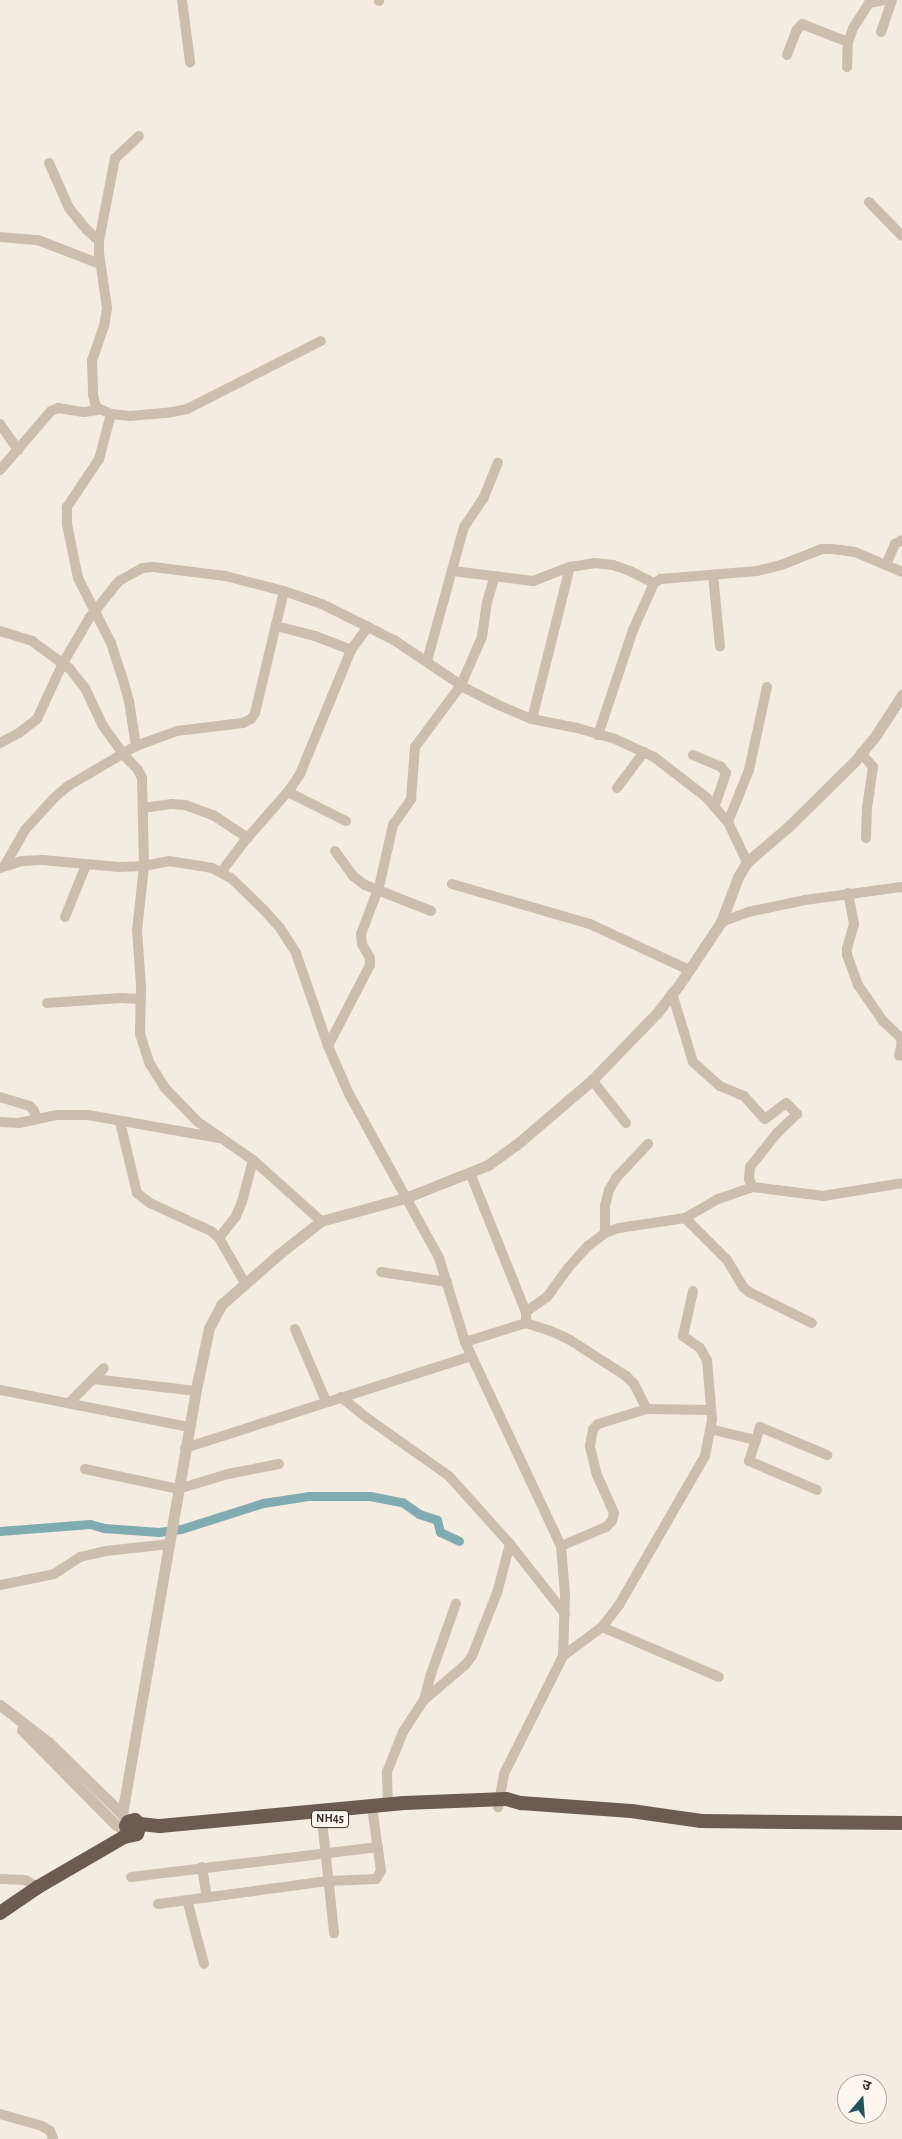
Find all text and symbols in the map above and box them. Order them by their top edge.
road number: NH45 [310,1810,350,1828]
north arrow [837,2074,887,2124]
text: उ [860,2078,872,2094]

